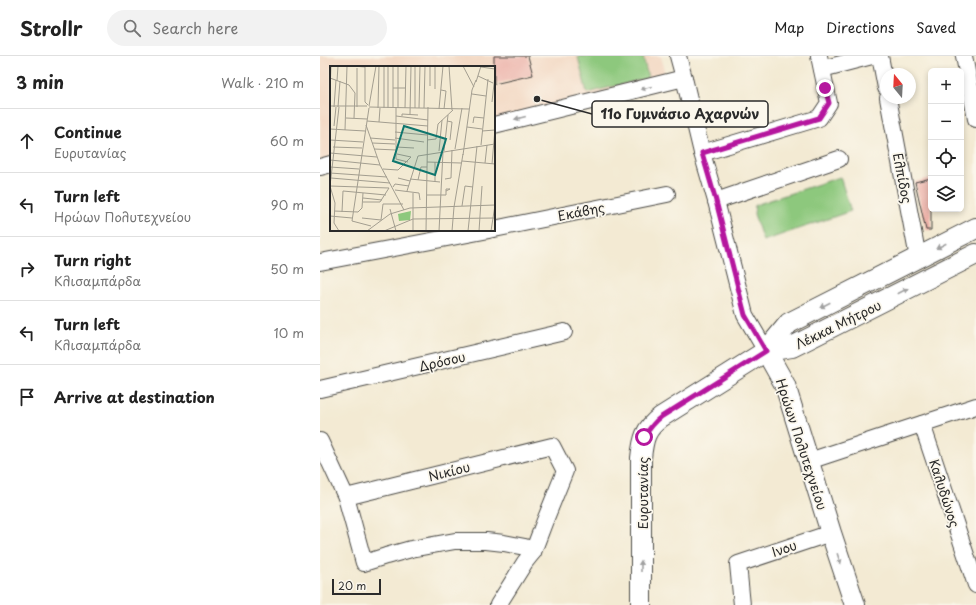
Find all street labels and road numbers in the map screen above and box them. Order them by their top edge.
street label: Ελπίδος [889,151,917,205]
street label: Εκάβης [556,197,606,225]
street label: Λέκκα Μήτρου [792,295,884,353]
street label: Δρόσου [417,346,467,376]
street label: Ηρώων Πολυτεχνείου [772,376,832,512]
street label: Νικίου [426,457,472,485]
street label: Ευρυτανίας [633,457,652,529]
street label: Καλυδώνος [925,457,965,530]
street label: Ινου [769,535,799,561]

